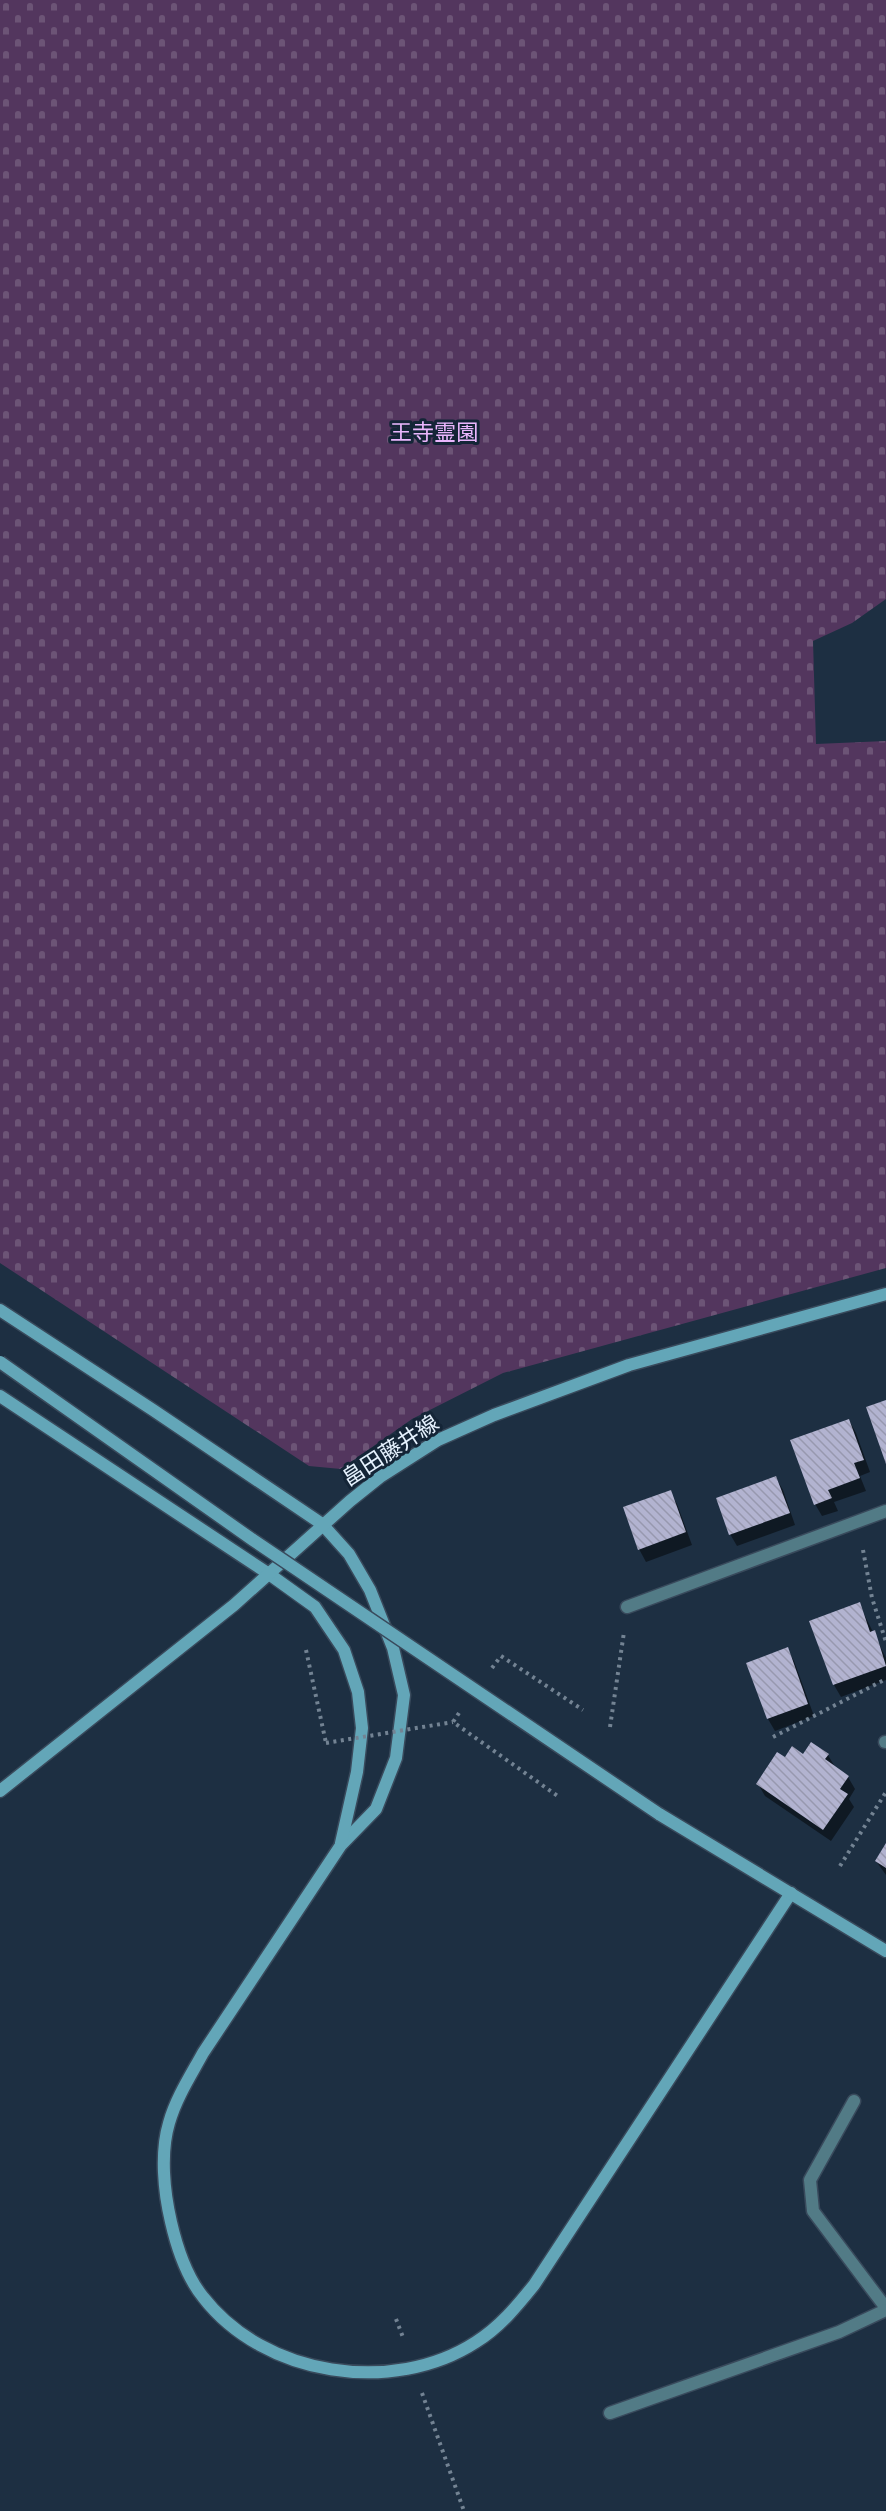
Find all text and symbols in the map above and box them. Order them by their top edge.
park label: 王寺霊園 [390,419,478,446]
street label: 畠田藤井線 [337,1409,444,1492]

